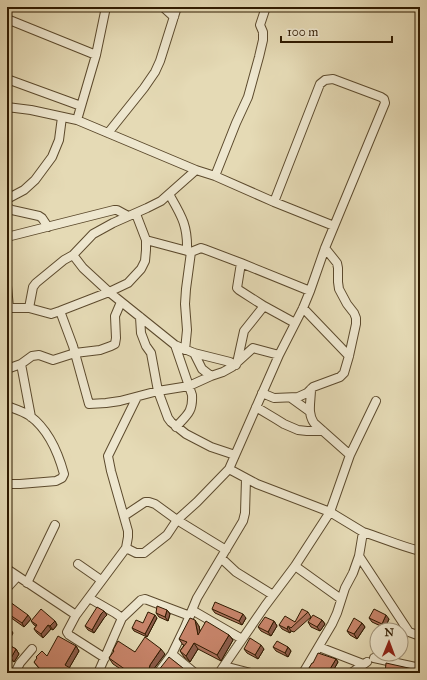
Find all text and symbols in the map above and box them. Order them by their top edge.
scale bar [281,18,392,44]
text: 100 m [287,25,318,39]
north arrow [369,622,409,662]
text: N [384,626,395,639]

